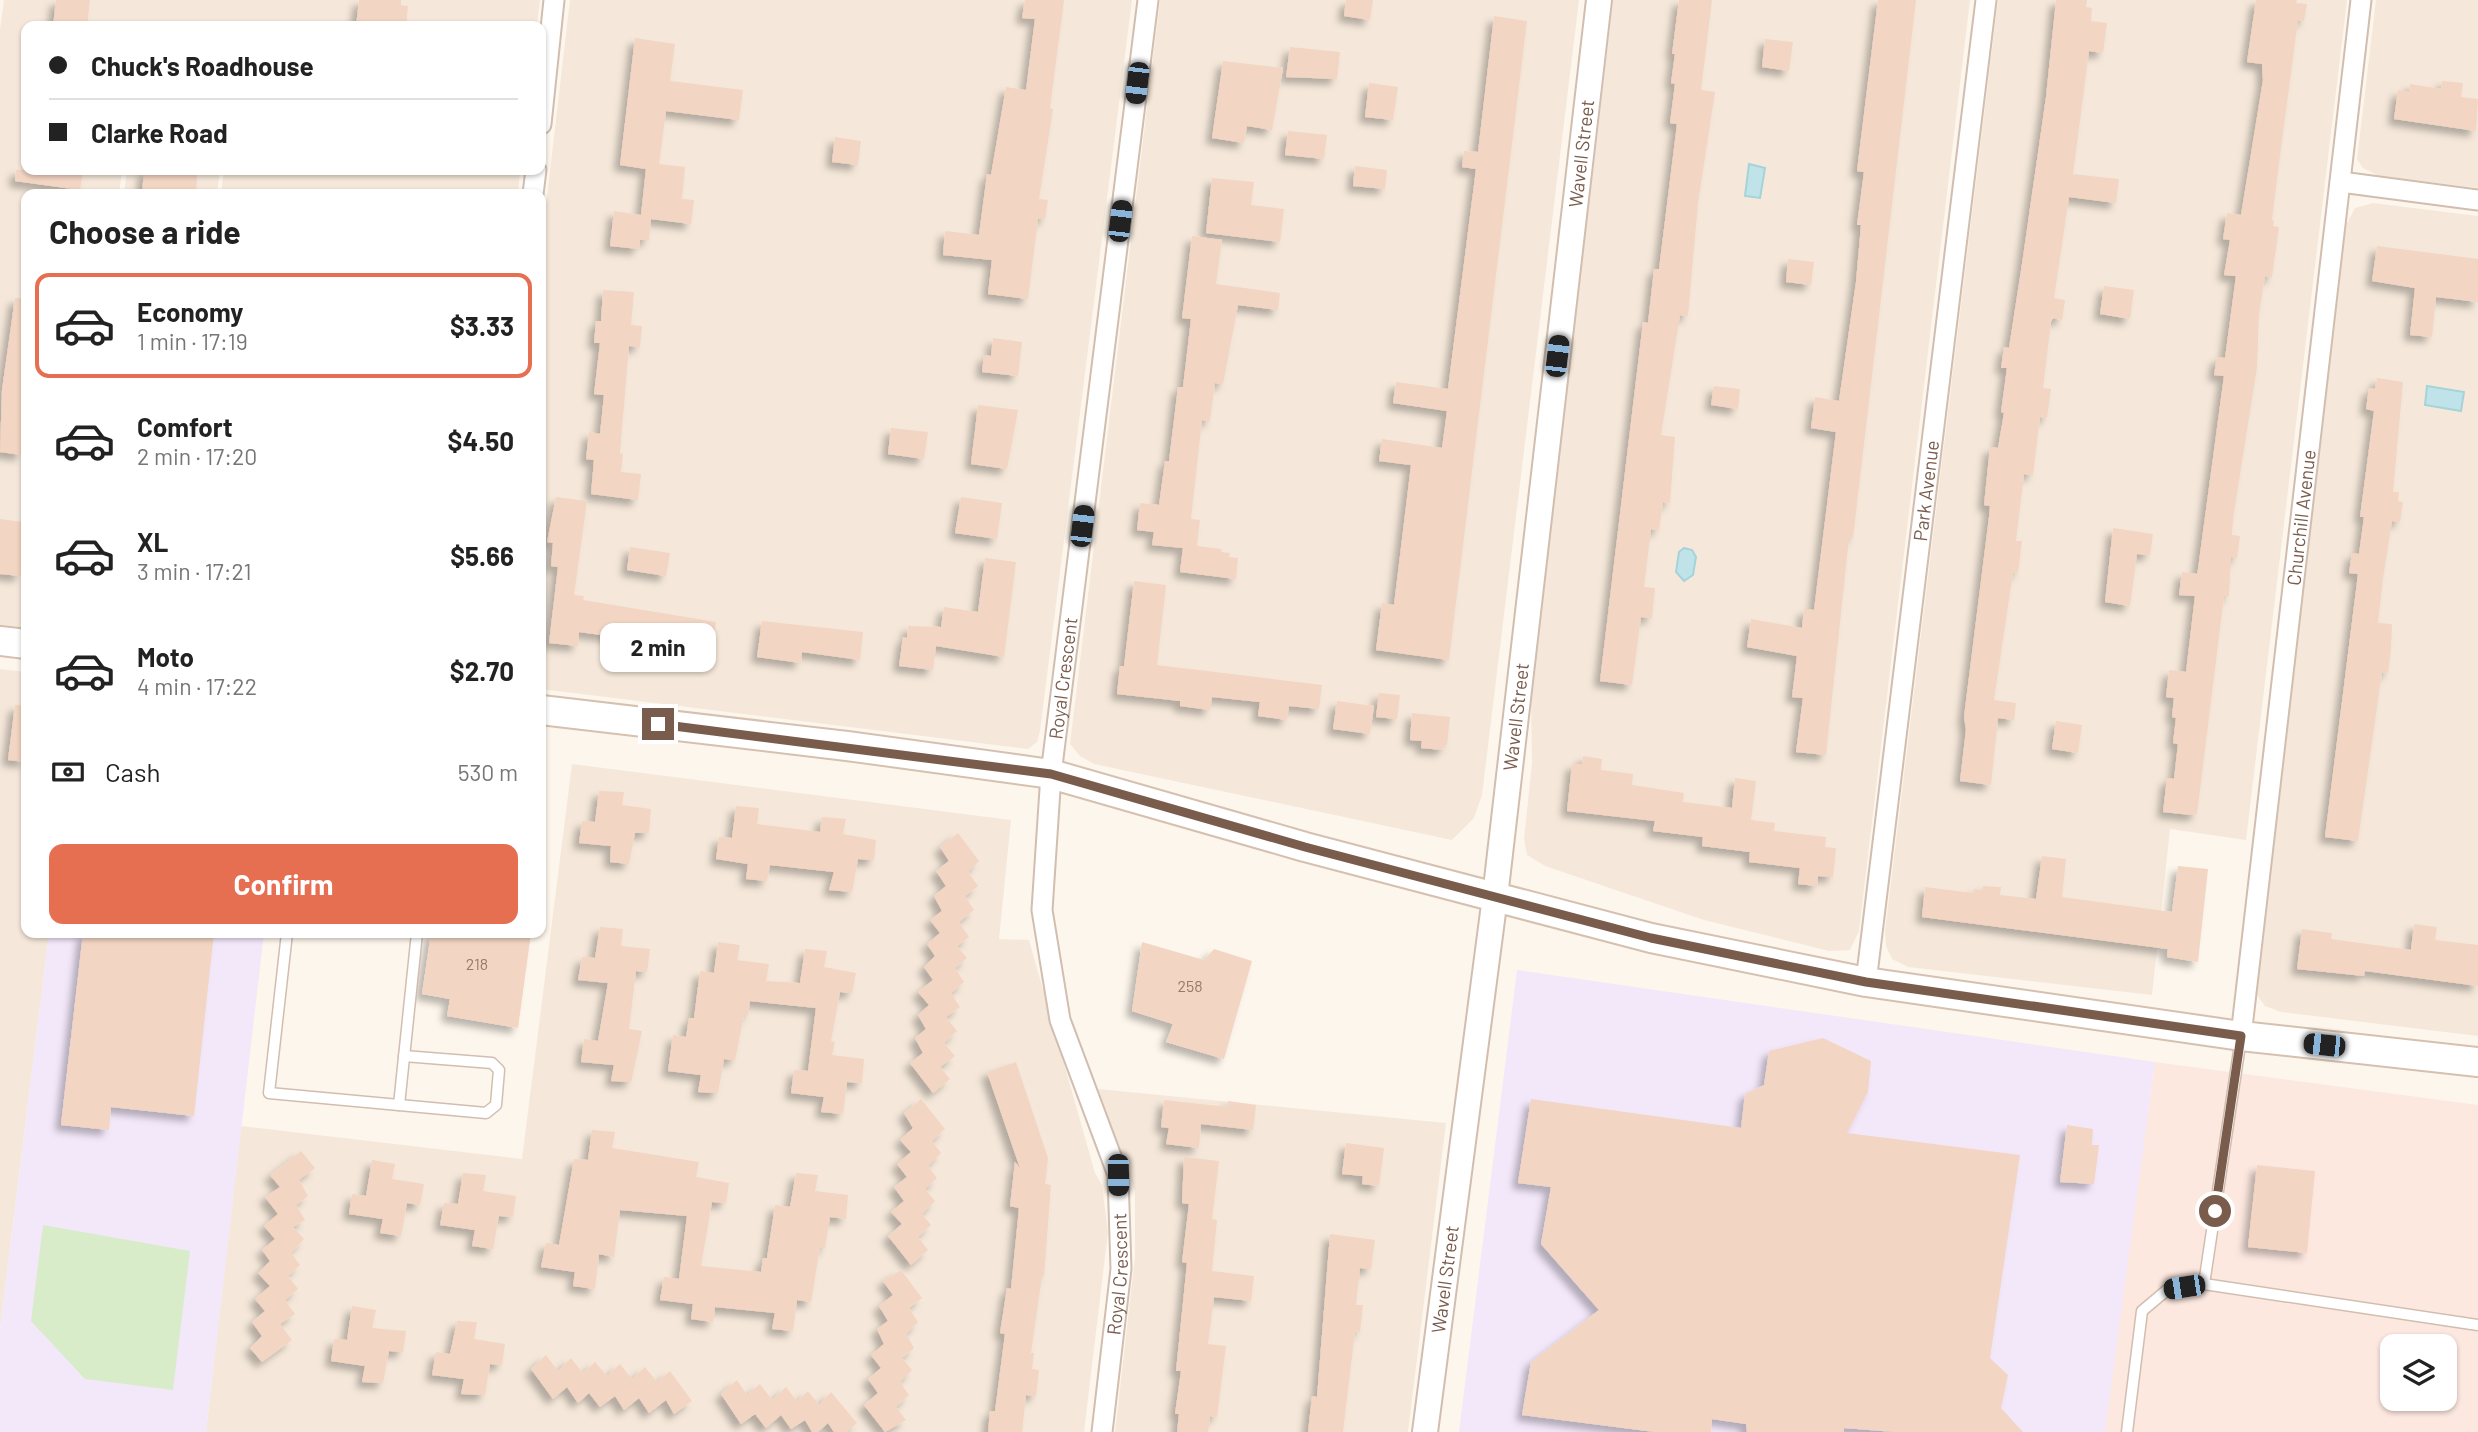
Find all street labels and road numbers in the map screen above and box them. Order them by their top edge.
street label: Wavell Street [1563,98,1598,209]
street label: Park Avenue [1908,439,1943,542]
street label: Churchill Avenue [2281,448,2320,587]
street label: Royal Crescent [1043,616,1082,740]
street label: Wavell Street [1498,661,1533,772]
street label: Royal Crescent [1101,1212,1132,1336]
street label: Wavell Street [1426,1224,1463,1335]

